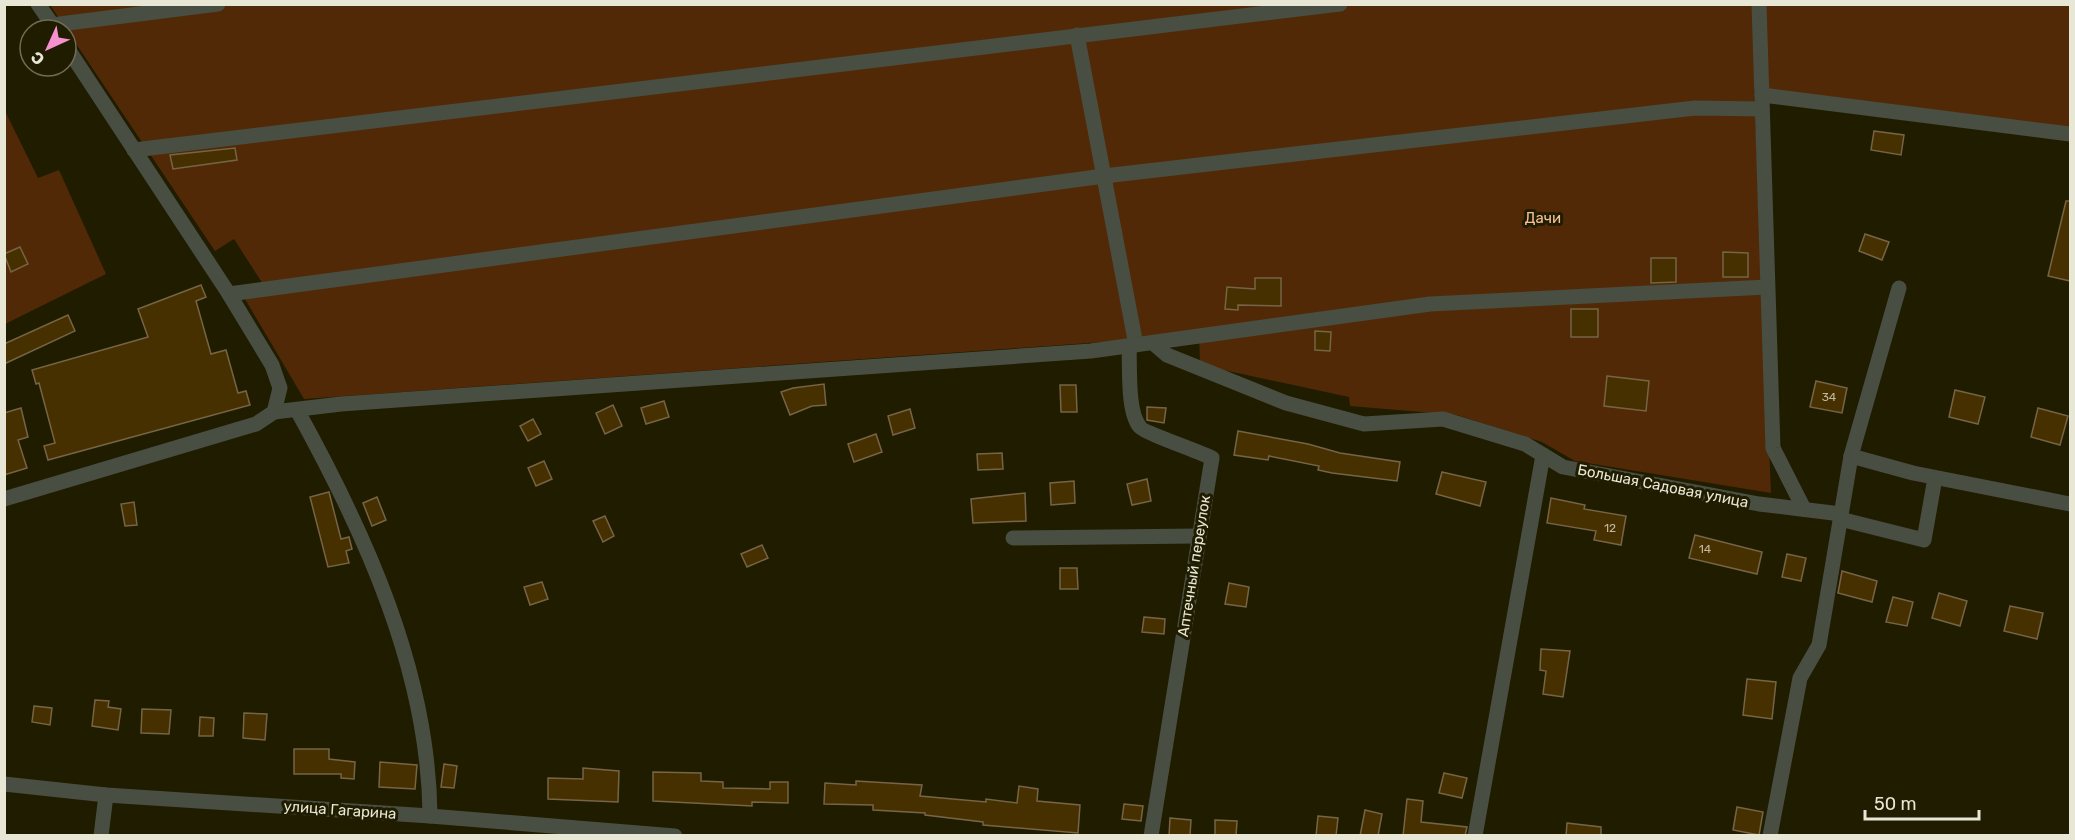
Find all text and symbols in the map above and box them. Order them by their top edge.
north arrow [18,18,78,78]
text: С [27,48,48,69]
park label: Дачи [1525,209,1561,227]
house number: 34 [1822,390,1837,404]
street label: Большая Садовая улица [1576,461,1750,511]
street label: Аптечный переулок [1174,494,1214,638]
house number: 12 [1604,521,1616,535]
house number: 14 [1699,542,1712,556]
scale bar [1865,783,1979,821]
text: 50 m [1874,793,1917,815]
street label: улица Гагарина [283,797,397,823]

